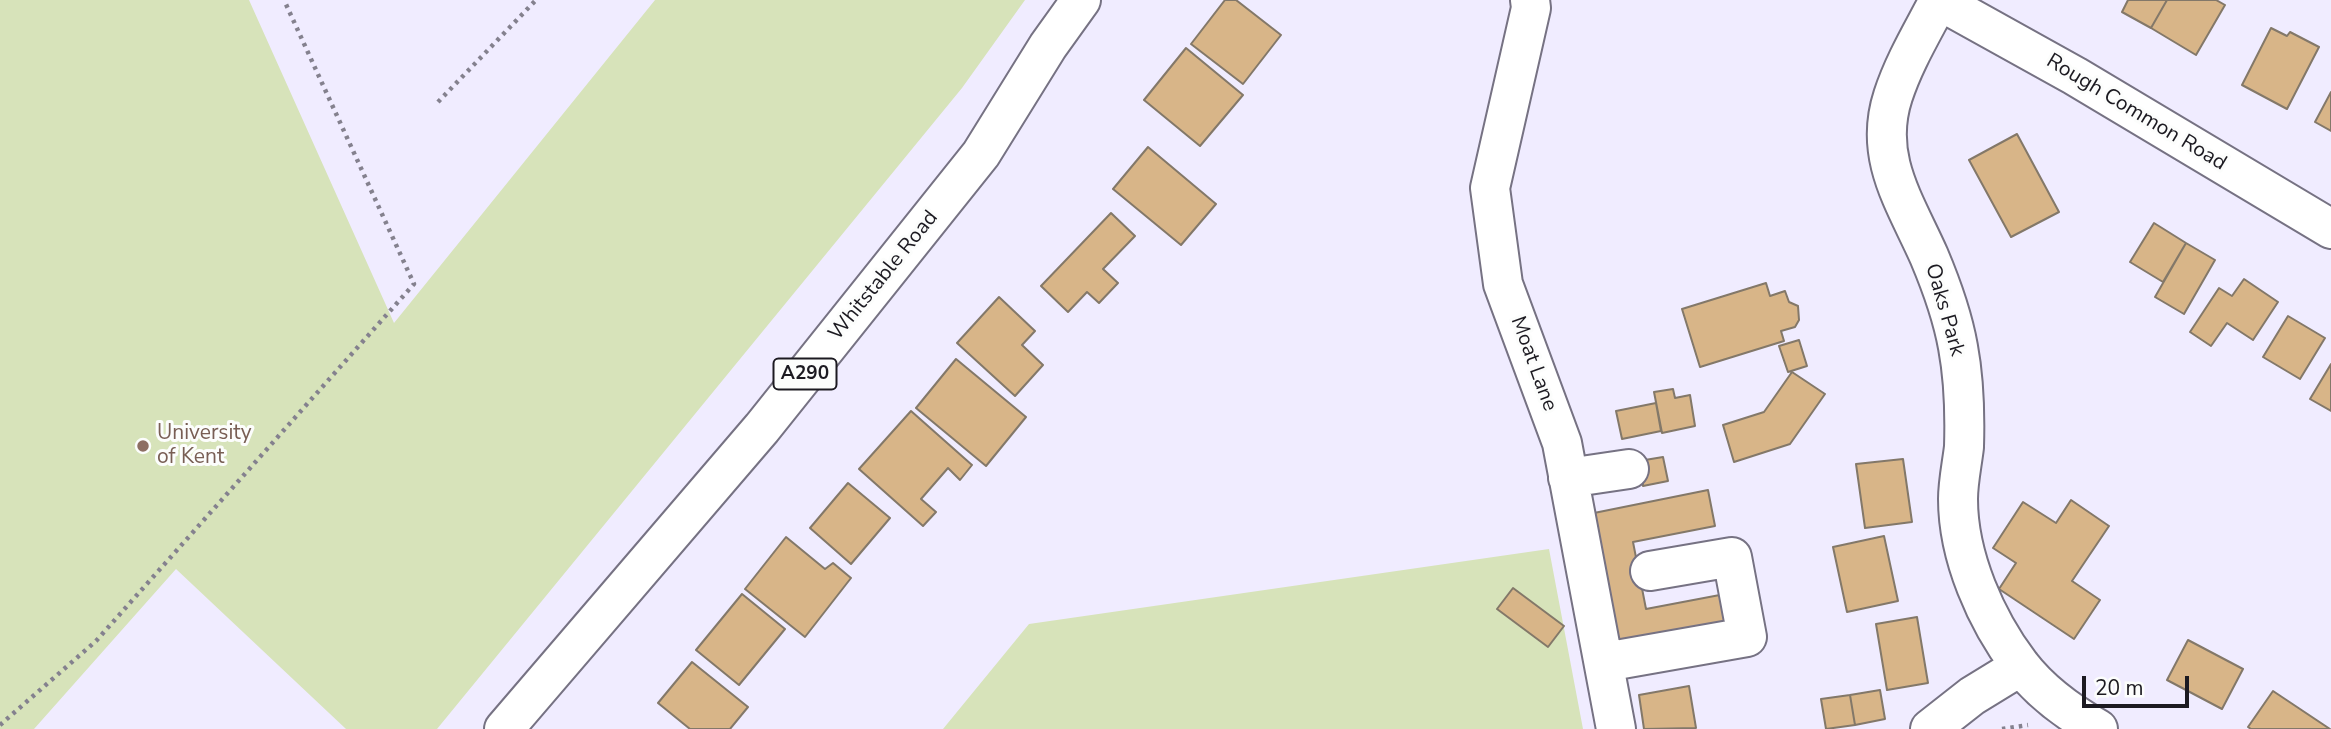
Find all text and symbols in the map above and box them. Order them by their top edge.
street label: Rough Common Road [2041,49,2231,177]
street label: Whitstable Road [824,206,944,346]
street label: Oaks Park [1919,261,1969,359]
street label: Moat Lane [1504,313,1562,415]
road number: A290 [774,358,836,390]
place label: University of Kent [157,421,252,471]
marker: University of Kent [135,438,151,454]
scale bar [2086,662,2193,706]
text: 20 m [2095,674,2144,702]

